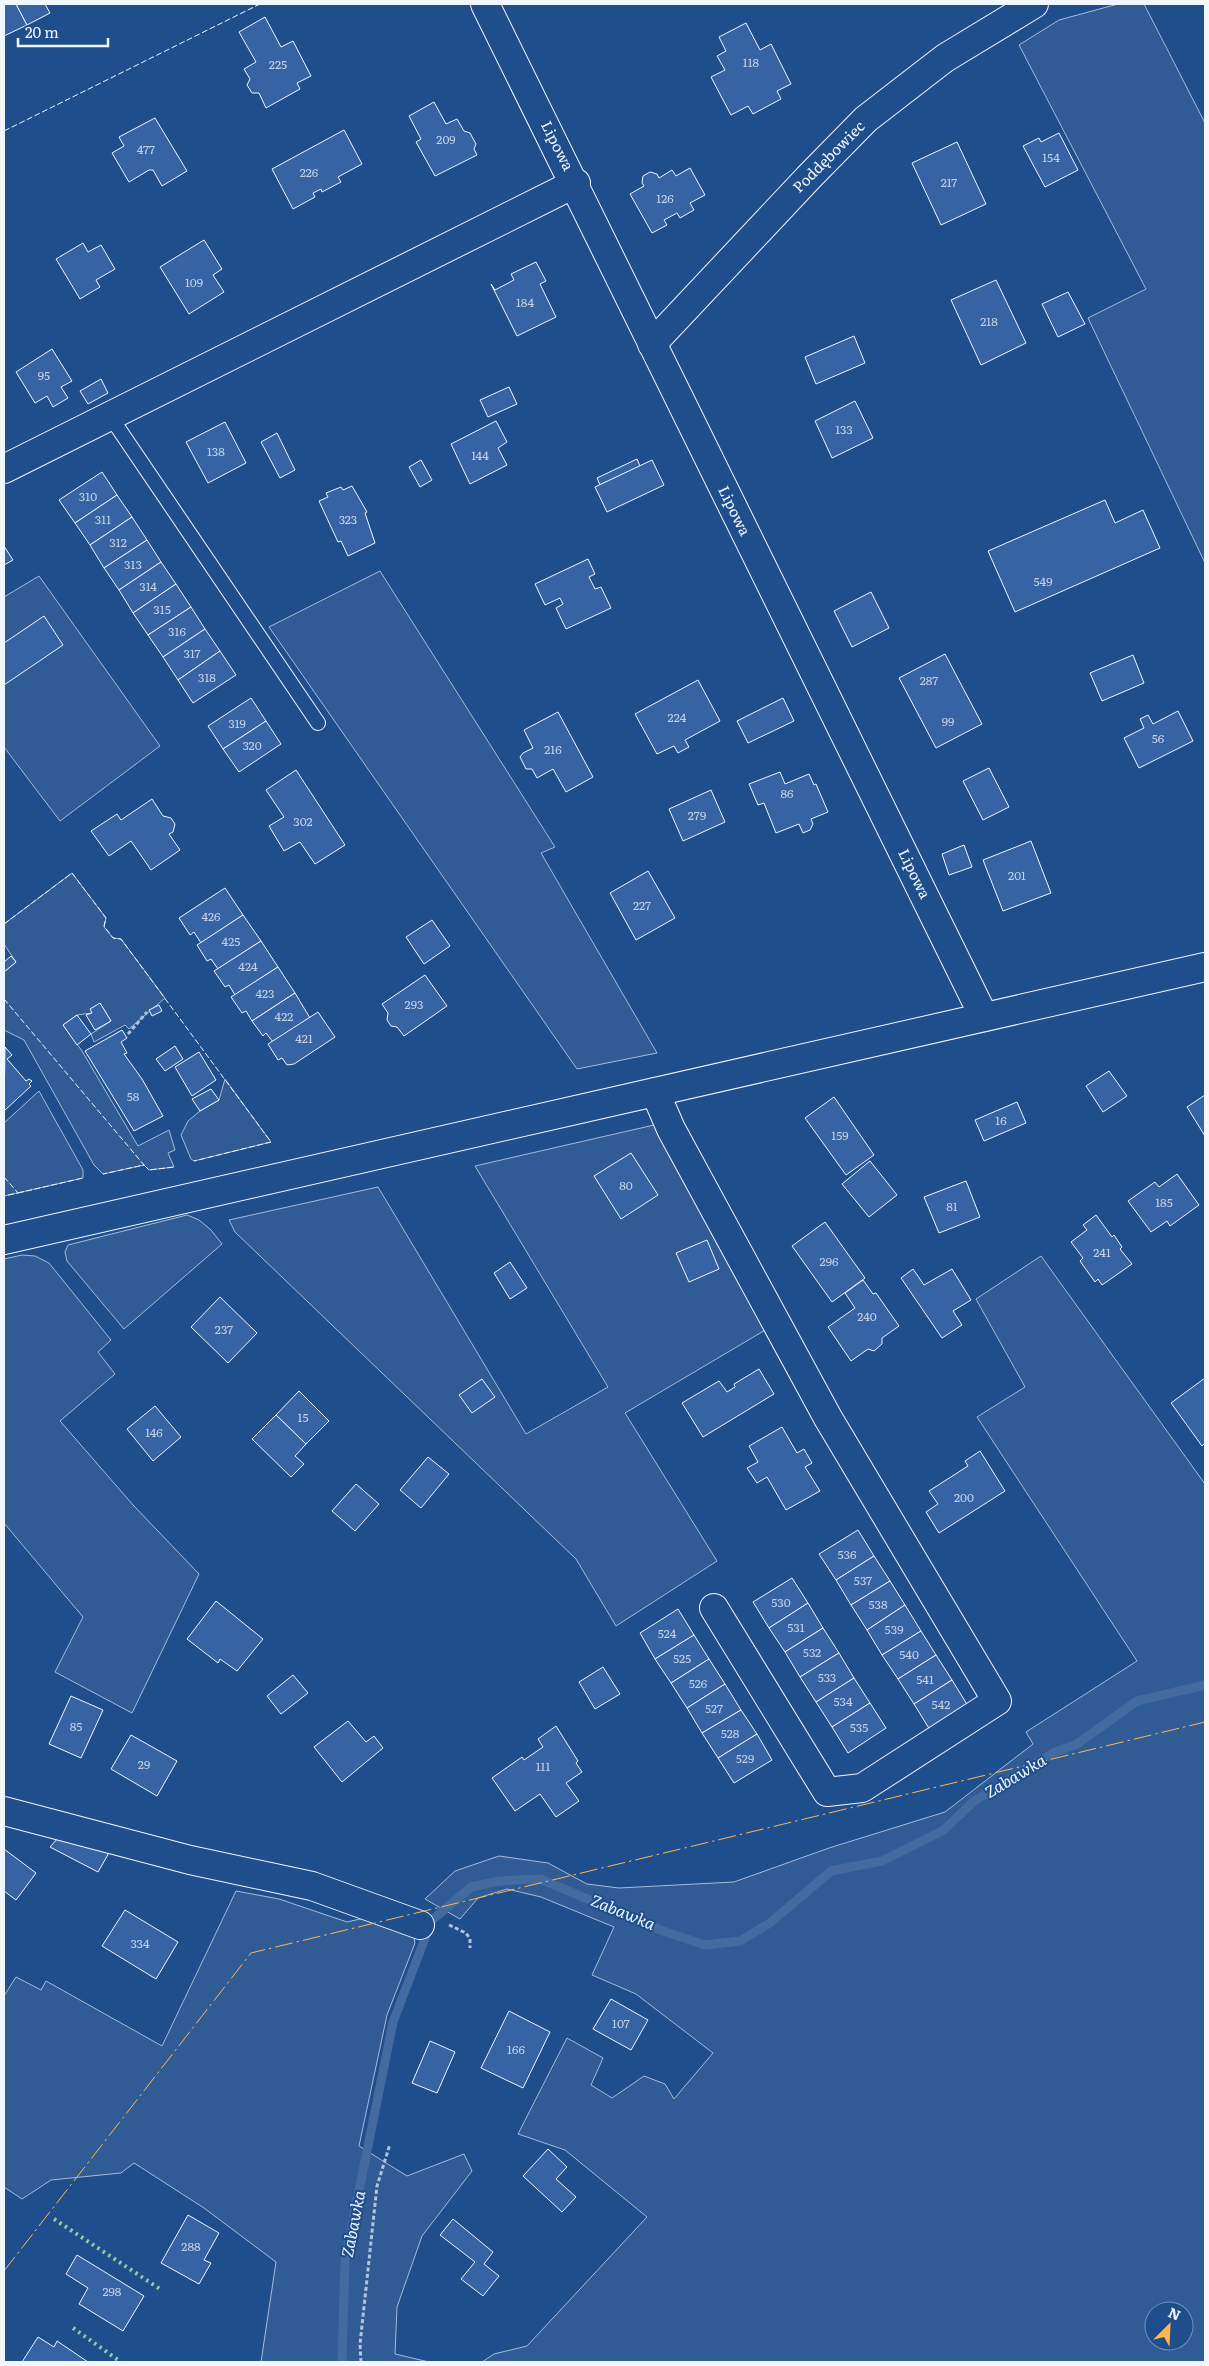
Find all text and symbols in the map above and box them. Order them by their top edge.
scale bar [18,15,108,47]
text: 20 m [25,20,59,43]
house number: 118 [743,53,760,71]
house number: 225 [269,55,287,73]
street label: Poddębowiec [787,114,870,197]
street label: Lipowa [536,116,581,175]
house number: 209 [436,130,456,148]
house number: 477 [137,140,155,158]
house number: 154 [1042,148,1060,166]
house number: 226 [300,163,319,181]
house number: 217 [941,173,957,191]
house number: 126 [656,189,674,207]
house number: 109 [185,273,203,291]
house number: 184 [516,293,534,311]
house number: 218 [980,312,998,330]
house number: 95 [38,366,50,384]
house number: 133 [835,420,853,438]
house number: 138 [207,442,225,460]
house number: 144 [471,446,489,464]
street label: Lipowa [713,481,758,540]
house number: 310 [79,487,97,505]
house number: 311 [95,510,111,528]
house number: 323 [339,510,357,528]
house number: 312 [109,533,127,551]
house number: 313 [124,555,142,573]
house number: 549 [1034,572,1052,590]
house number: 314 [139,577,157,595]
house number: 315 [153,600,171,618]
house number: 316 [168,622,186,640]
house number: 317 [183,644,201,662]
house number: 318 [198,668,216,686]
house number: 287 [920,671,938,689]
house number: 224 [668,708,687,726]
house number: 99 [942,712,954,730]
house number: 319 [228,714,246,732]
house number: 56 [1152,729,1165,747]
house number: 320 [242,736,262,754]
house number: 216 [544,740,562,758]
house number: 86 [780,784,794,802]
house number: 279 [688,806,706,824]
house number: 302 [293,812,313,830]
street label: Lipowa [893,844,938,903]
house number: 201 [1008,866,1026,884]
house number: 227 [633,896,651,914]
house number: 426 [201,907,221,925]
house number: 425 [222,932,240,950]
house number: 424 [238,957,258,975]
house number: 423 [255,984,275,1002]
house number: 293 [405,995,423,1013]
house number: 422 [275,1007,293,1025]
house number: 421 [295,1029,313,1047]
house number: 58 [127,1087,140,1105]
house number: 16 [995,1111,1007,1129]
house number: 159 [831,1126,849,1144]
house number: 80 [619,1176,633,1194]
house number: 185 [1155,1193,1173,1211]
house number: 81 [946,1197,958,1215]
house number: 241 [1093,1243,1111,1261]
house number: 296 [820,1252,839,1270]
house number: 240 [857,1307,877,1325]
house number: 237 [215,1320,233,1338]
house number: 15 [298,1408,308,1426]
house number: 146 [145,1423,163,1441]
house number: 200 [954,1488,974,1506]
house number: 536 [837,1545,857,1563]
house number: 537 [854,1571,872,1589]
house number: 530 [771,1593,791,1611]
house number: 538 [868,1595,888,1613]
house number: 531 [787,1618,805,1636]
house number: 539 [885,1620,903,1638]
house number: 524 [658,1624,677,1642]
house number: 532 [803,1643,821,1661]
house number: 540 [899,1645,919,1663]
house number: 525 [673,1649,691,1667]
house number: 533 [818,1668,836,1686]
house number: 541 [916,1670,934,1688]
house number: 526 [689,1674,708,1692]
house number: 534 [833,1692,853,1710]
house number: 542 [932,1695,950,1713]
house number: 527 [705,1699,723,1717]
house number: 85 [70,1717,82,1735]
house number: 535 [850,1718,868,1736]
house number: 528 [721,1724,740,1742]
water label: Zabawka [979,1747,1051,1803]
house number: 529 [736,1749,754,1767]
house number: 29 [138,1755,150,1773]
house number: 111 [536,1757,550,1775]
water label: Zabawka [587,1887,660,1935]
house number: 334 [130,1934,150,1952]
house number: 107 [612,2014,630,2032]
house number: 166 [507,2040,525,2058]
water label: Zabawka [334,2187,370,2260]
house number: 288 [181,2237,201,2255]
house number: 298 [103,2282,122,2300]
north arrow [1144,2301,1194,2351]
text: N [1165,2302,1184,2325]

